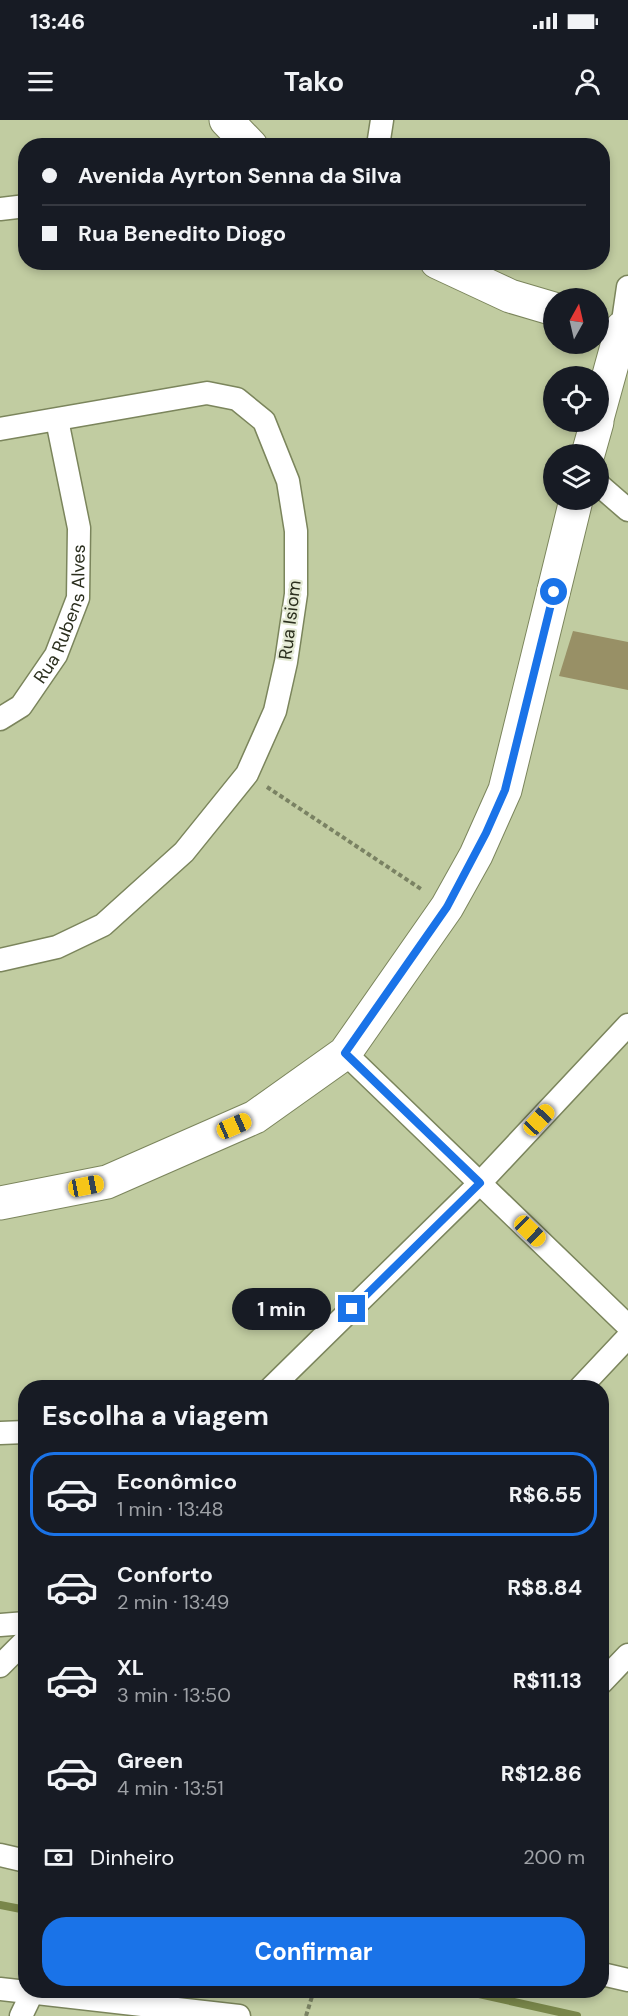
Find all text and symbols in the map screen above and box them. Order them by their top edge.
text: 13:46 [30,7,85,36]
text: Tako [284,64,344,99]
icon: menu [24,65,57,98]
icon: person [571,65,604,98]
text: Avenida Ayrton Senna da Silva [78,161,402,190]
text: Rua Benedito Diogo [78,219,286,248]
north arrow [543,288,609,354]
map controls [543,288,609,510]
button: locate [543,366,609,432]
button: layers [543,444,609,510]
street label: Rua Rubens Alves [28,544,91,688]
route start [540,578,567,605]
street label: Rua Isiom [273,579,307,661]
car [520,1101,558,1139]
car [214,1110,254,1142]
car [67,1174,105,1198]
car [511,1212,549,1250]
callout: 1 min [232,1288,331,1330]
route end [338,1295,365,1322]
text: 1 min [257,1296,306,1322]
text: Escolha a viagem [42,1398,269,1433]
icon: car [45,1467,99,1521]
text: Econômico [117,1467,237,1496]
text: R$6.55 [509,1480,582,1509]
text: 1 min · 13:48 [117,1496,224,1522]
icon: car [45,1560,99,1614]
text: Conforto [117,1560,213,1589]
text: R$8.84 [507,1573,582,1602]
text: 2 min · 13:49 [117,1589,229,1615]
icon: car [45,1653,99,1707]
text: XL [117,1653,144,1682]
text: R$11.13 [513,1666,582,1695]
text: 3 min · 13:50 [117,1682,231,1708]
icon: car [45,1746,99,1800]
text: Green [117,1746,183,1775]
text: R$12.86 [501,1759,582,1788]
text: 4 min · 13:51 [117,1775,224,1801]
icon: cash [42,1841,75,1874]
text: Dinheiro [90,1843,174,1872]
text: 200 m [523,1844,585,1870]
button: Confirmar [42,1917,585,1986]

